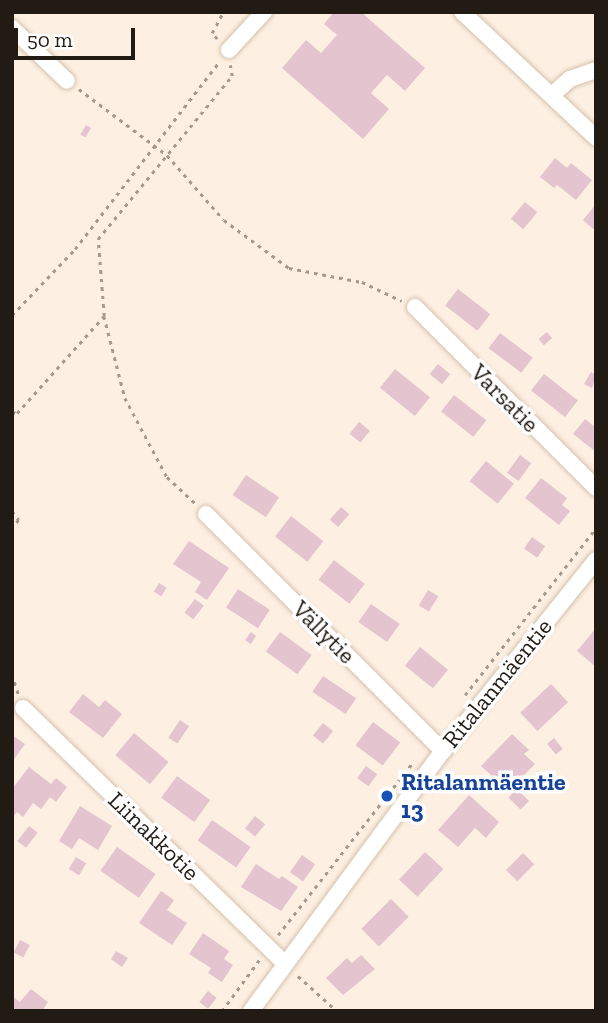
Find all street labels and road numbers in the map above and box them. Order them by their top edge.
street label: Varsatie [465,358,545,438]
street label: Vällytie [287,595,361,669]
street label: Ritalanmäentie [436,613,558,753]
street label: Liinakkotie [102,785,206,887]

